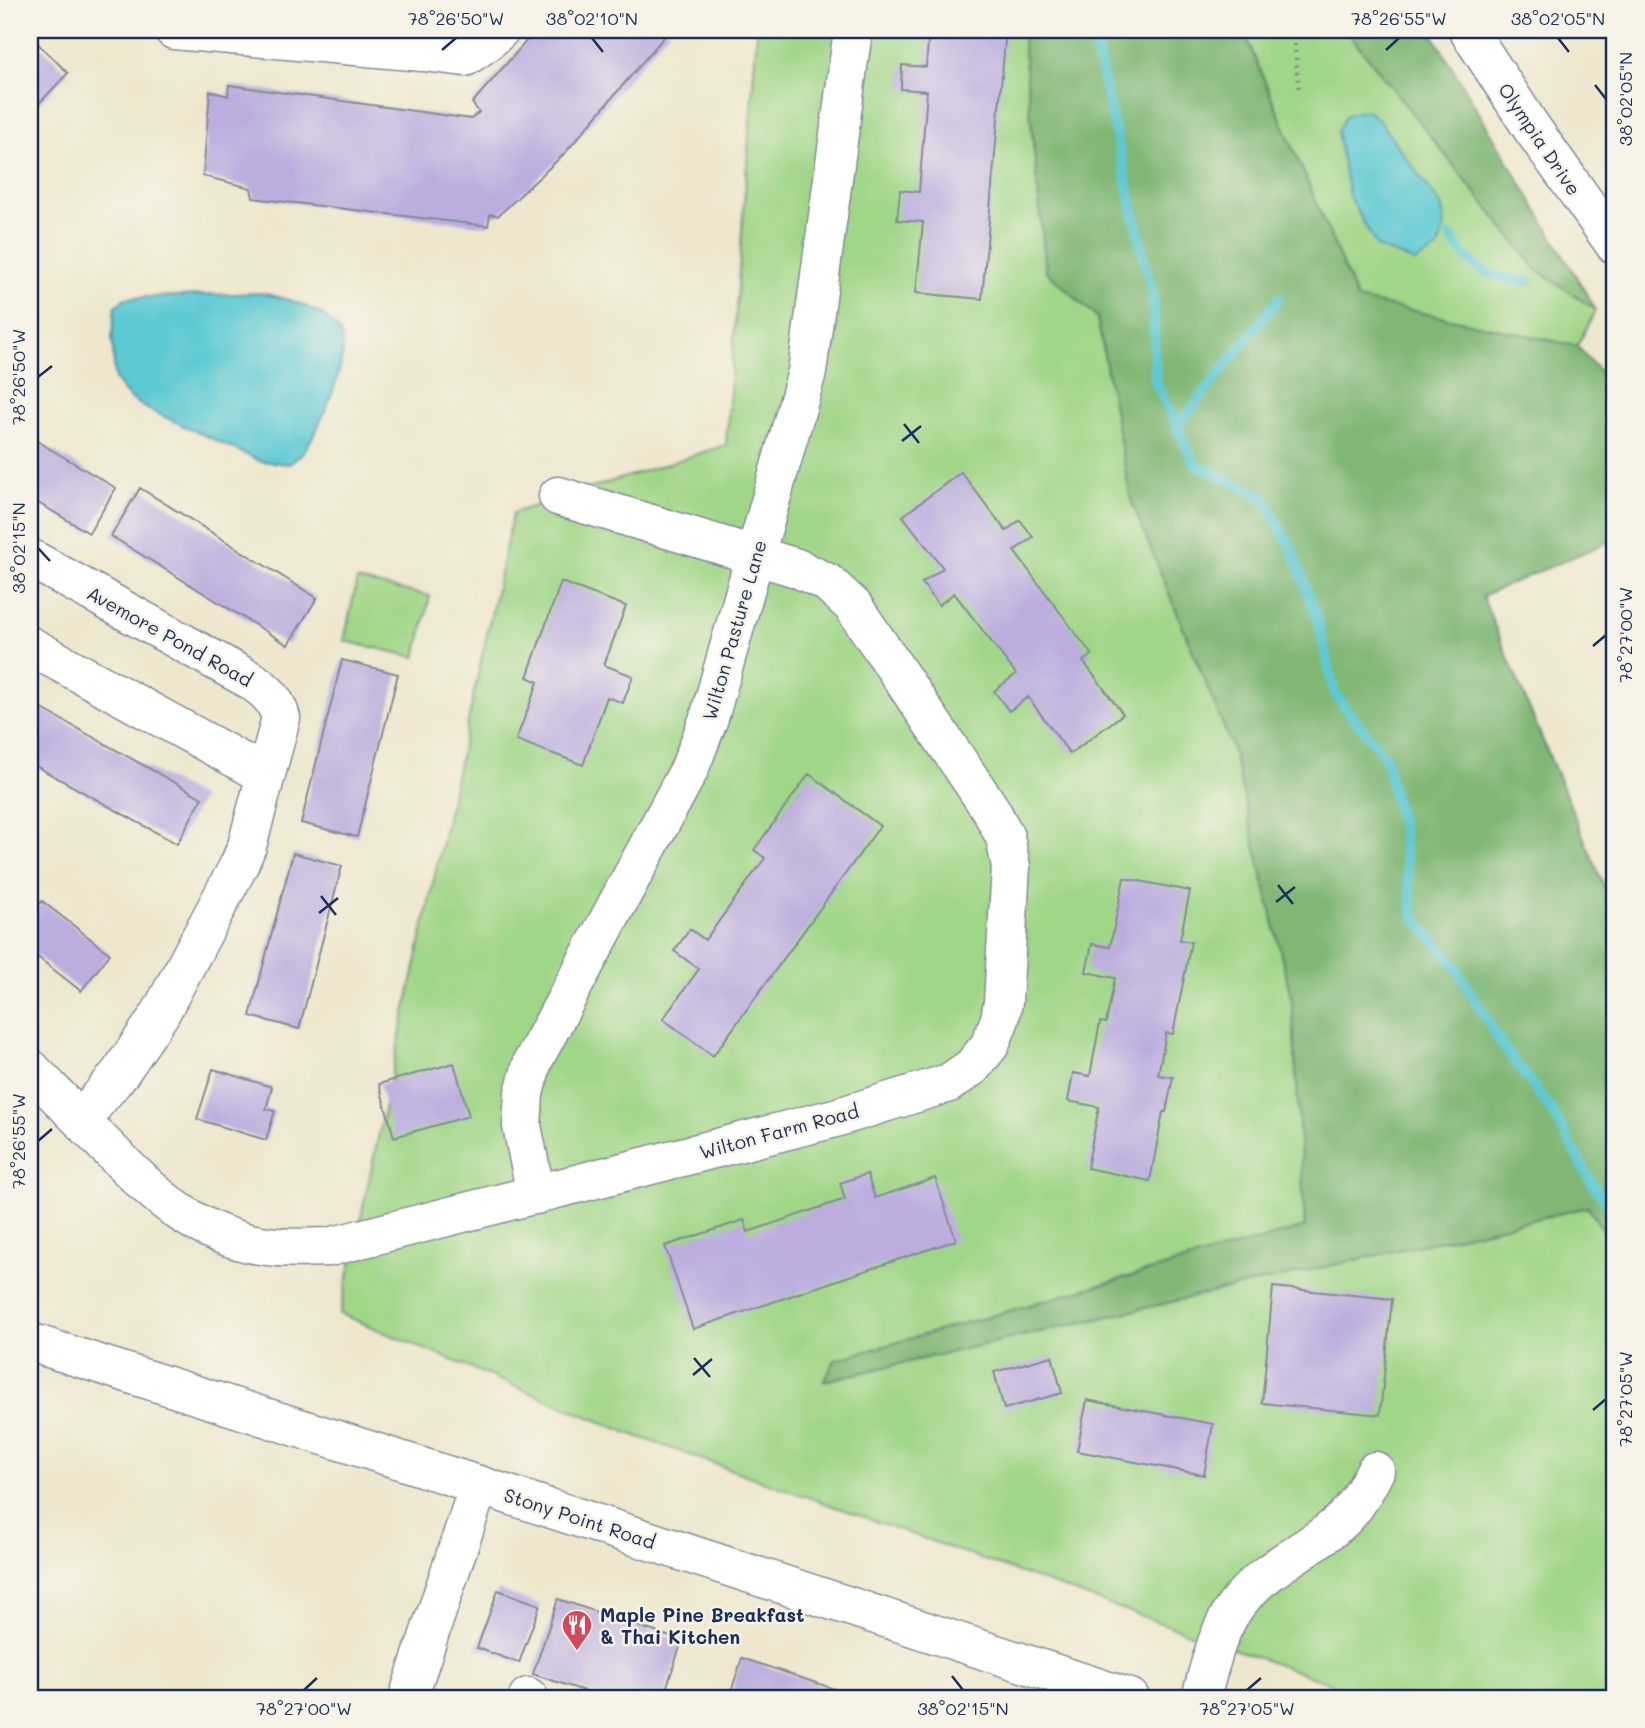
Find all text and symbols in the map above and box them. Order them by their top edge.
text: 78°26'50"W [408,6,504,30]
text: 38°02'10"N [546,6,638,30]
text: 78°26'55"W [1351,6,1447,30]
text: 38°02'05"N [1511,6,1605,30]
text: 38°02'05"N [1613,52,1637,146]
street label: Olympia Drive [1493,78,1587,200]
text: 78°26'50"W [6,329,30,425]
text: 38°02'15"N [6,502,30,594]
street label: Wilton Pasture Lane [696,537,772,723]
street label: Avemore Pond Road [83,580,257,692]
text: 78°27'00"W [1613,587,1637,683]
text: 78°26'55"W [6,1093,30,1189]
street label: Wilton Farm Road [697,1098,861,1164]
text: 78°27'05"W [1613,1351,1637,1447]
street label: Stony Point Road [501,1482,659,1554]
place label: Maple Pine Breakfast & Thai Kitchen [600,1602,805,1649]
restaurant icon: Maple Pine Breakfast & Thai Kitchen [560,1608,594,1652]
text: 78°27'00"W [256,1696,352,1720]
text: 38°02'15"N [917,1696,1009,1720]
text: 78°27'05"W [1199,1696,1295,1720]

